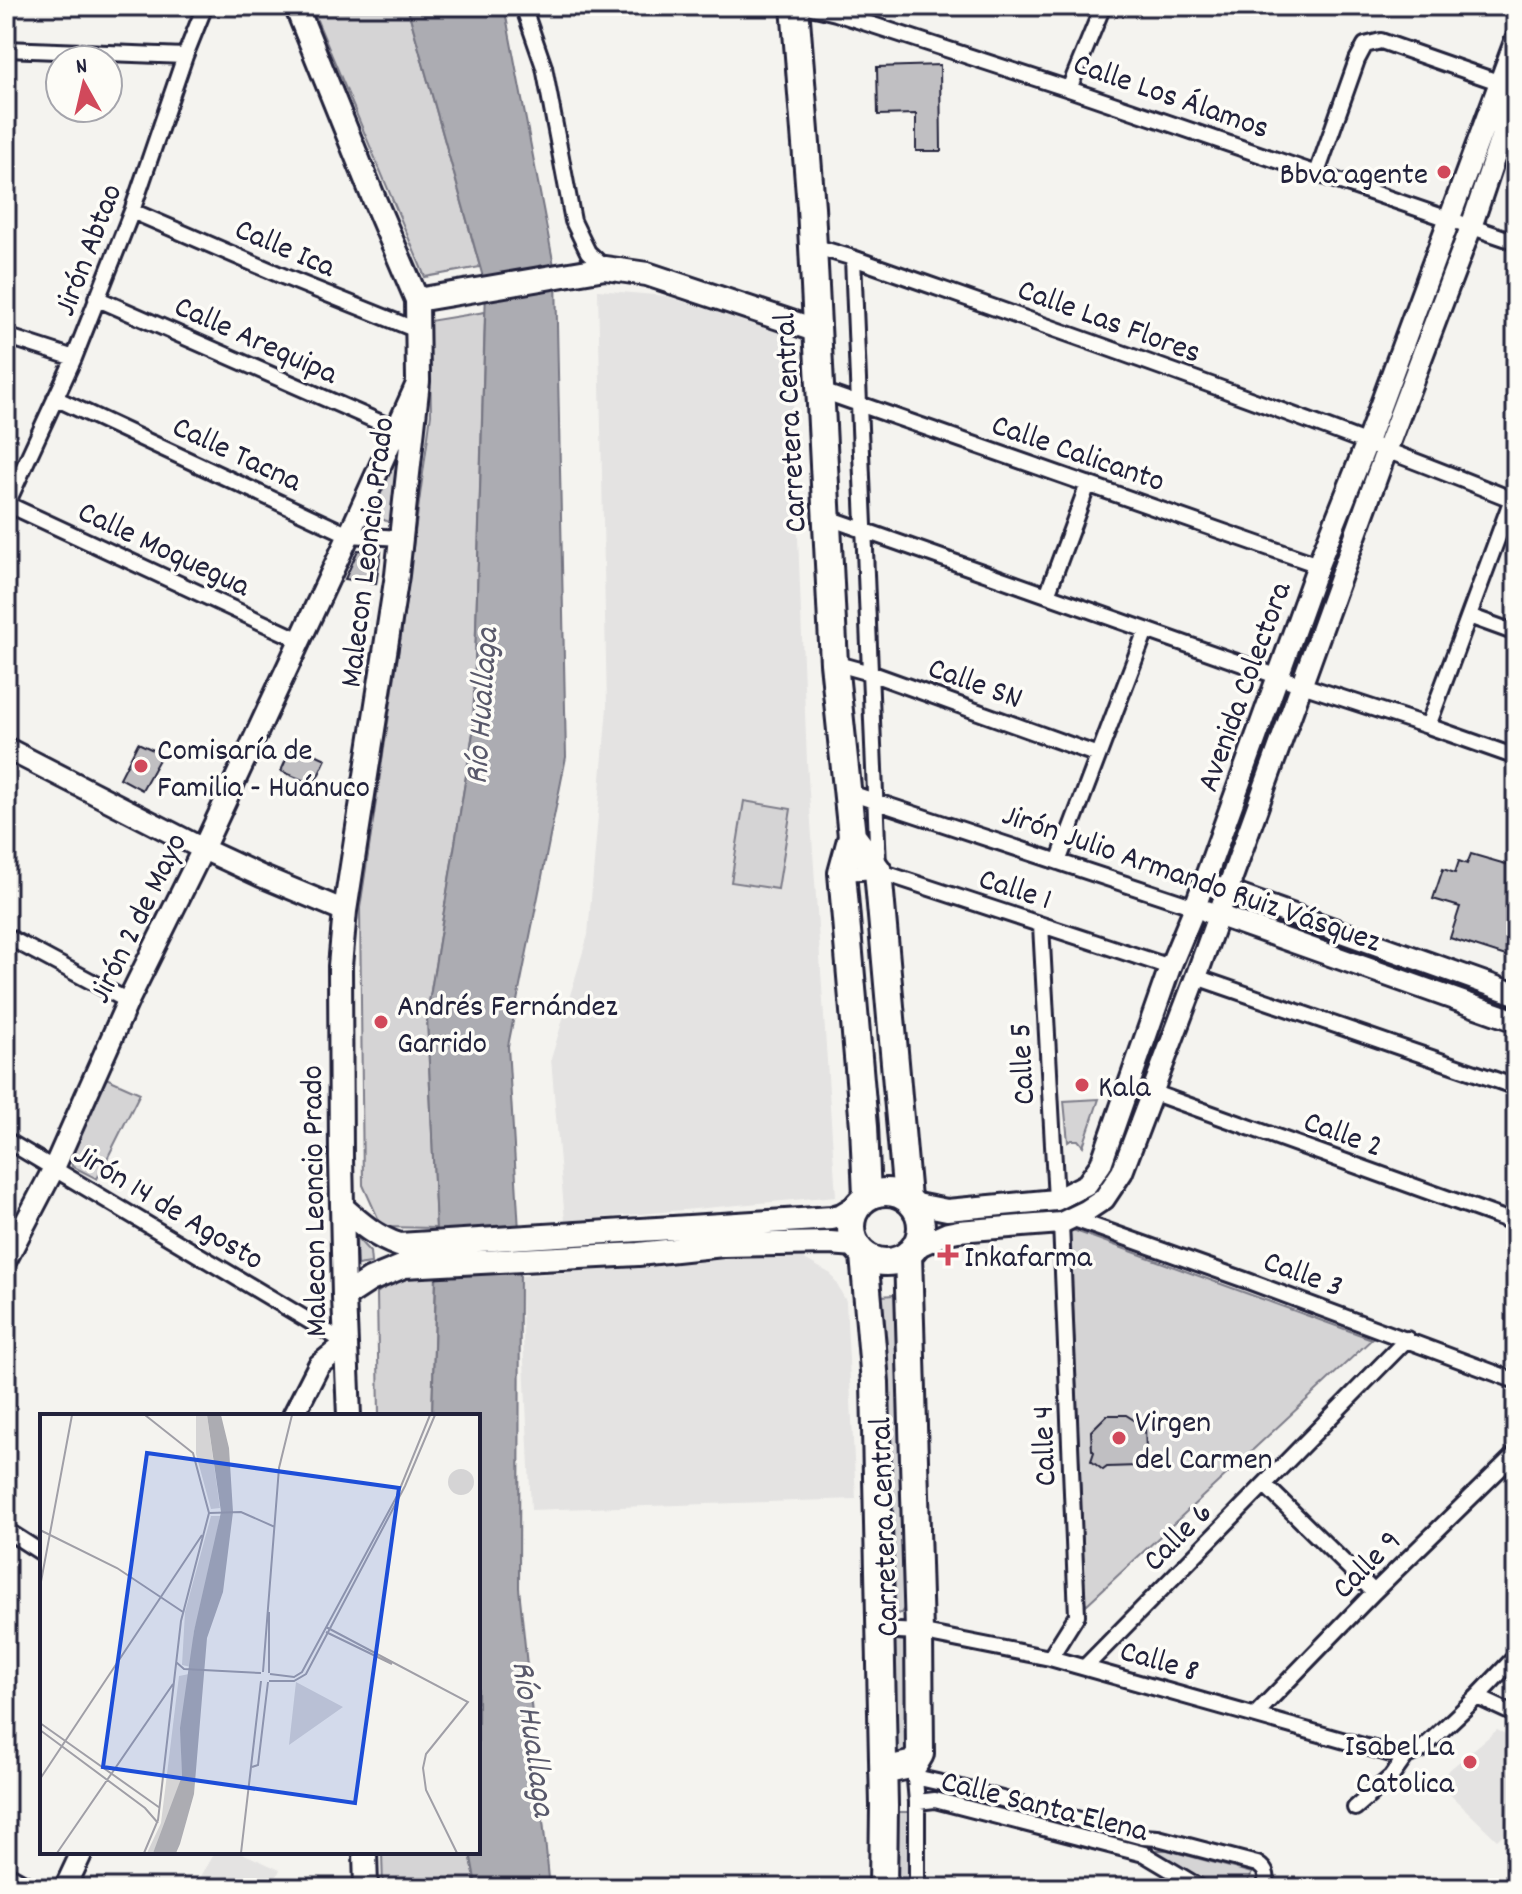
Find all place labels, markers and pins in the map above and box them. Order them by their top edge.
place label: Bbva agente [1280,154,1428,200]
marker: Bbva agente [1435,163,1453,181]
place label: Comisaría de Familia - Huánuco [157,730,370,813]
marker: Comisaría de Familia - Huánuco [132,757,150,775]
place label: Andrés Fernández Garrido [397,986,618,1069]
marker: Andrés Fernández Garrido [372,1013,390,1031]
place label: Kala [1098,1067,1151,1113]
marker: Kala [1073,1076,1091,1094]
place label: Inkafarma [964,1237,1093,1283]
marker: Inkafarma [939,1246,957,1264]
place label: Virgen del Carmen [1135,1402,1273,1485]
marker: Virgen del Carmen [1110,1429,1128,1447]
place label: Isabel La Catolica [1345,1726,1455,1809]
marker: Isabel La Catolica [1461,1753,1479,1771]

